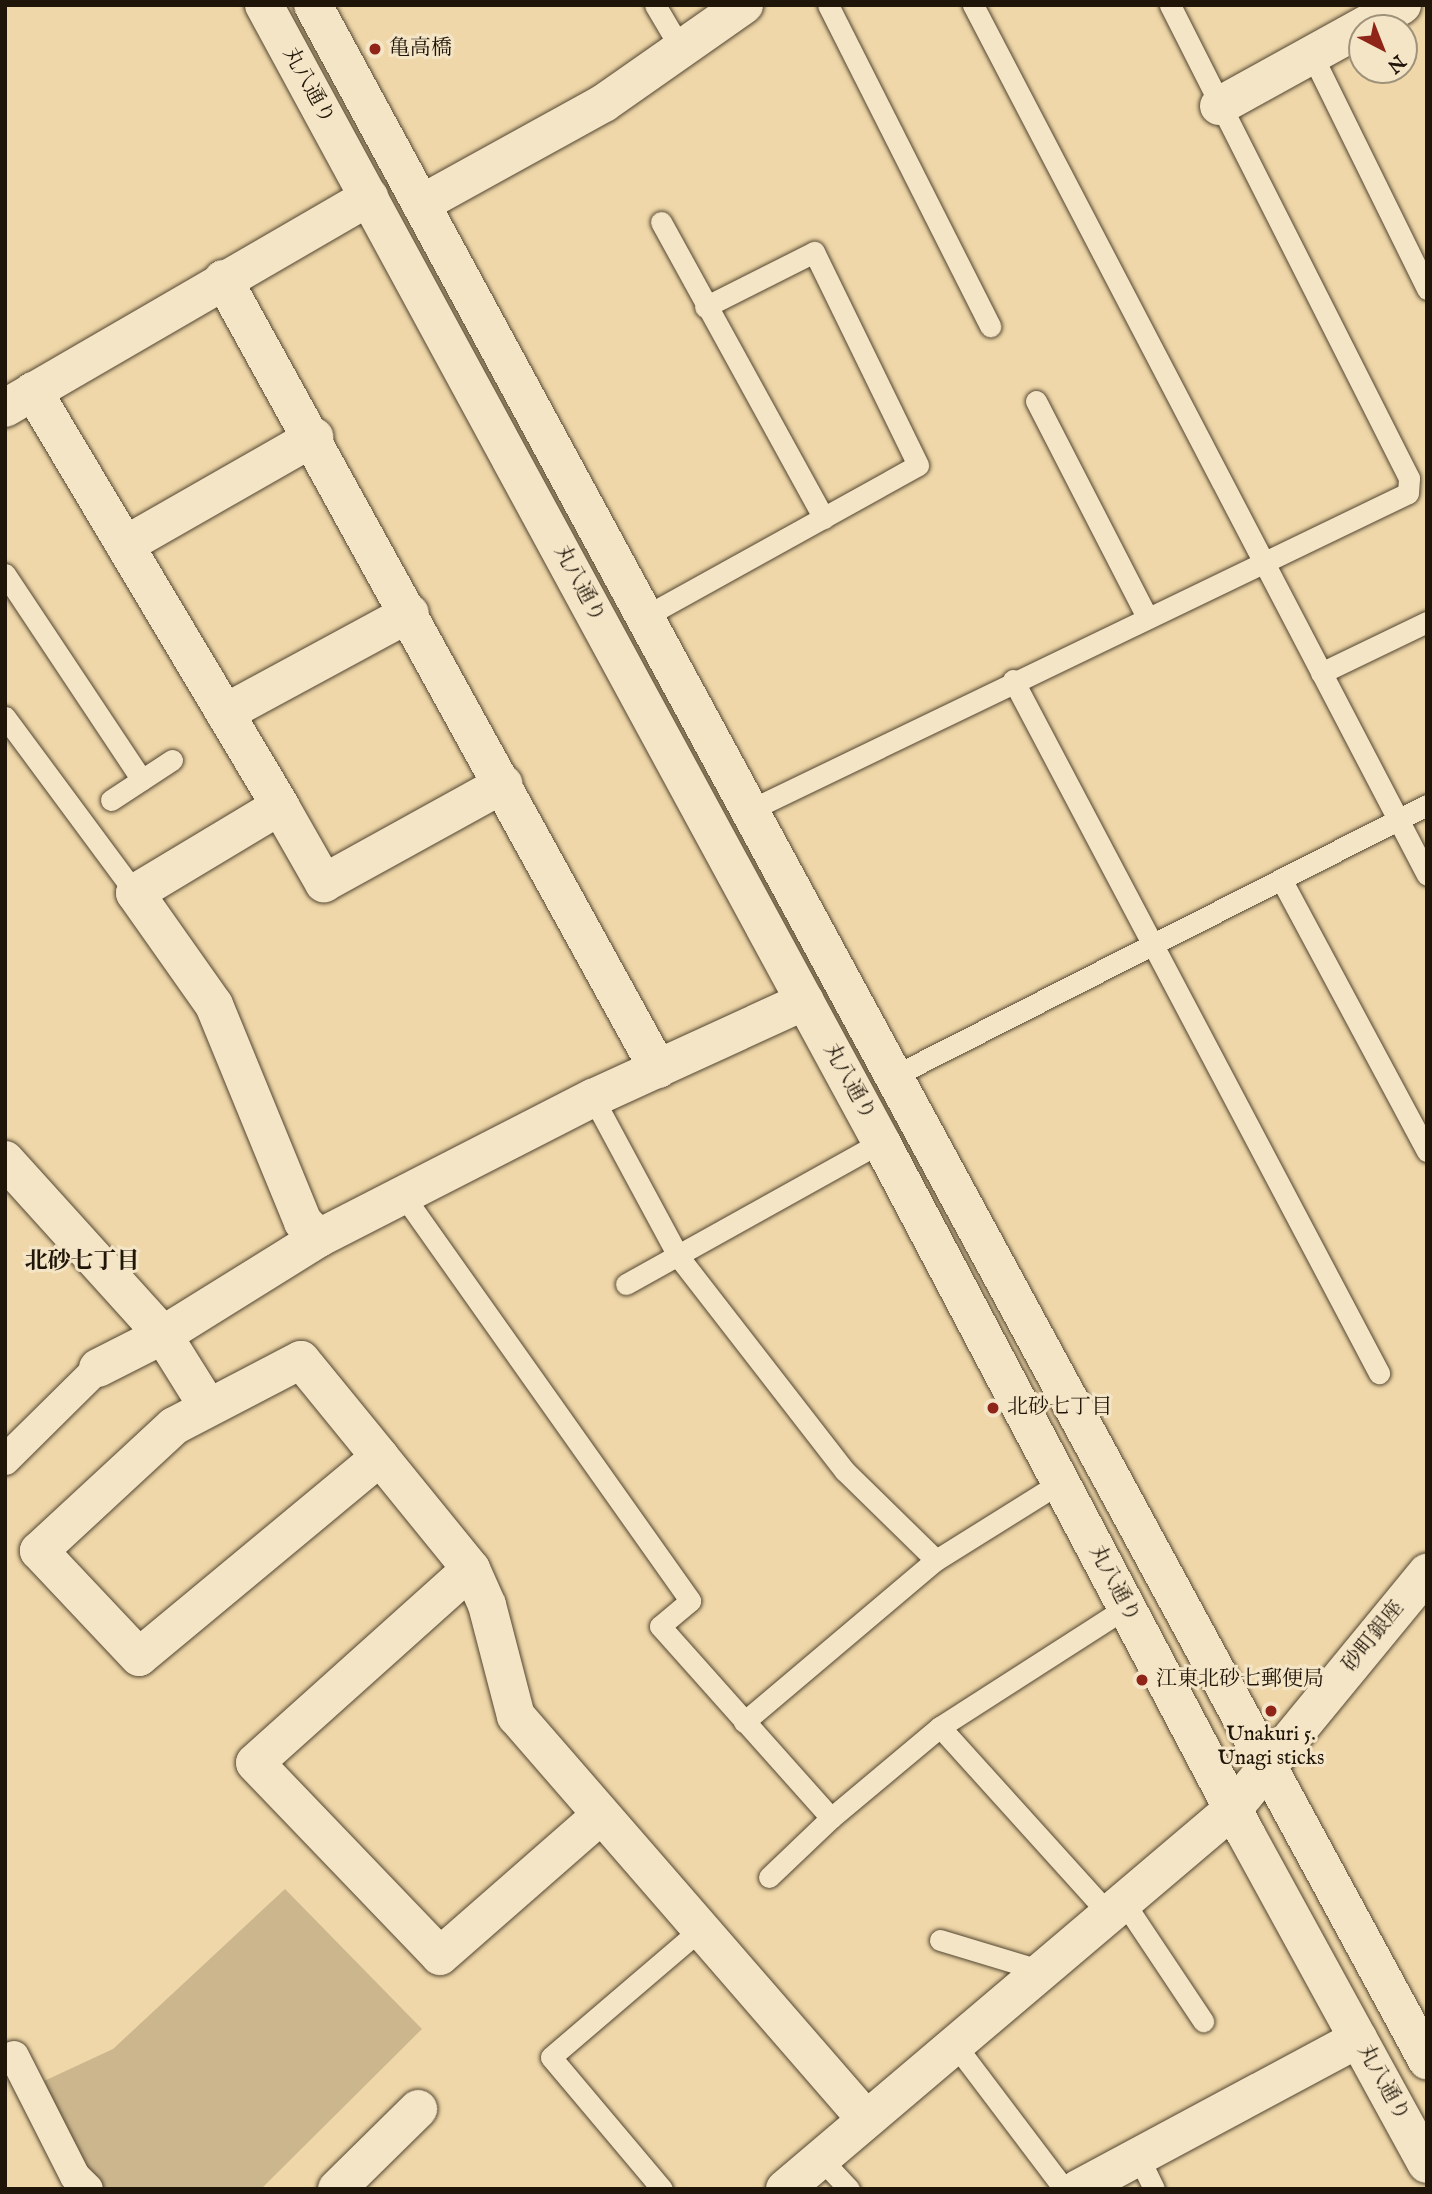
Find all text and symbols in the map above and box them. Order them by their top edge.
north arrow [1348,14,1418,84]
place label: 亀高橋 [389,36,452,62]
marker: 亀高橋 [367,41,383,57]
street label: 丸八通り [277,43,339,129]
text: N [1382,49,1410,78]
street label: 丸八通り [548,541,610,627]
street label: 丸八通り [818,1039,880,1125]
district label: 北砂七丁目 [25,1248,139,1276]
place label: 北砂七丁目 [1007,1395,1112,1421]
marker: 北砂七丁目 [985,1400,1001,1416]
street label: 丸八通り [1083,1541,1145,1627]
street label: 砂町銀座 [1338,1596,1410,1678]
place label: 江東北砂七郵便局 [1156,1667,1324,1693]
marker: 江東北砂七郵便局 [1134,1672,1150,1688]
marker: Unakuri 5. Unagi sticks [1263,1703,1279,1719]
place label: Unakuri 5. Unagi sticks [1218,1722,1324,1772]
street label: 丸八通り [1352,2040,1414,2126]

